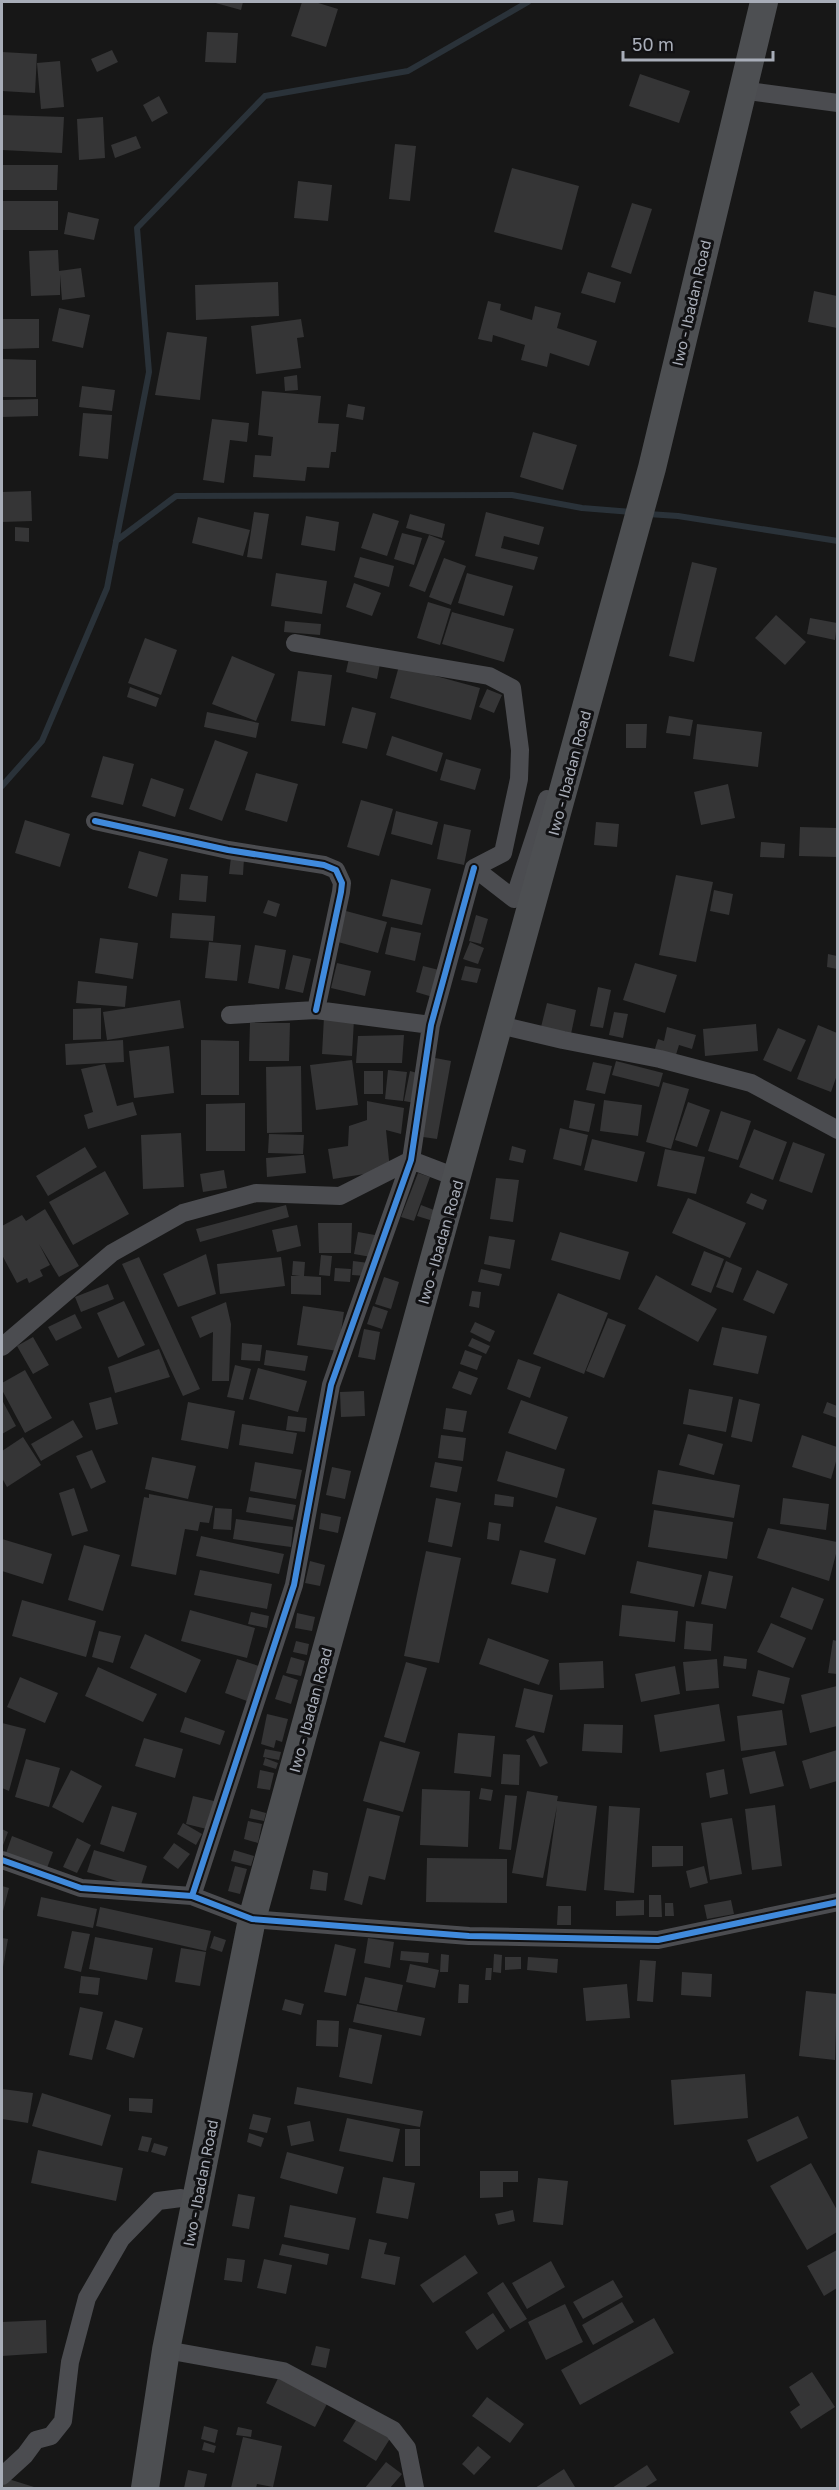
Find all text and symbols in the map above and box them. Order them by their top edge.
scale bar [623,24,773,62]
text: 50 m [632,33,674,55]
street label: Iwo - Ibadan Road [668,238,714,368]
street label: Iwo - Ibadan Road [544,708,594,838]
street label: Iwo - Ibadan Road [414,1178,466,1306]
street label: Iwo - Ibadan Road [285,1645,335,1775]
street label: Iwo - Ibadan Road [179,2118,221,2248]

